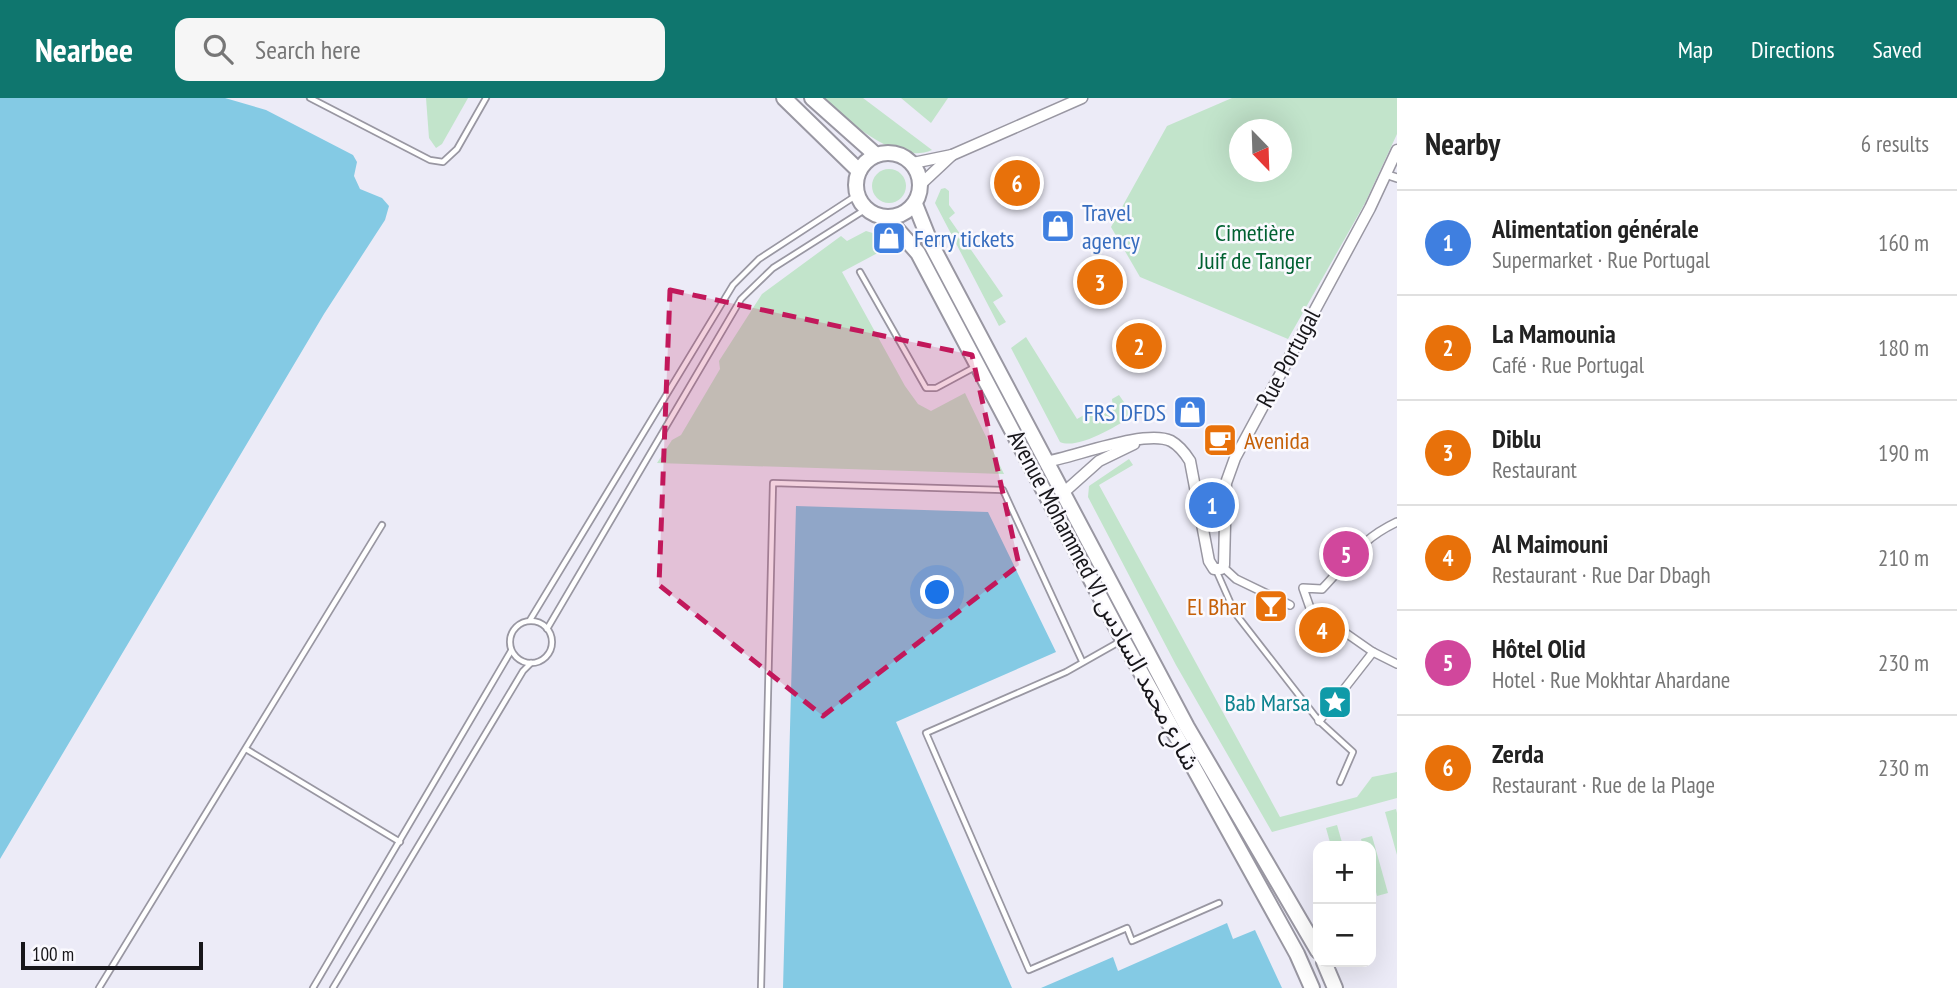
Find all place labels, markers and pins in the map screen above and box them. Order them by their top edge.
pin: 6 [994,157,1040,209]
place label: Travel agency [1082,197,1140,256]
shop icon: Travel agency [1039,207,1077,245]
shop icon: Ferry tickets [870,219,908,257]
place label: Ferry tickets [914,223,1014,254]
pin: 3 [1077,256,1123,308]
pin: 2 [1116,320,1162,372]
shop icon: FRS DFDS [1171,393,1209,431]
place label: FRS DFDS [1084,397,1166,428]
cafe icon: Avenida [1201,421,1239,459]
place label: Avenida [1244,425,1310,456]
pin: 1 [1189,479,1235,531]
pin: 5 [1323,528,1369,580]
bar icon: El Bhar [1252,587,1290,625]
place label: El Bhar [1187,591,1246,622]
pin: 4 [1299,604,1345,656]
place icon: Bab Marsa [1316,683,1354,721]
place label: Bab Marsa [1224,687,1310,718]

